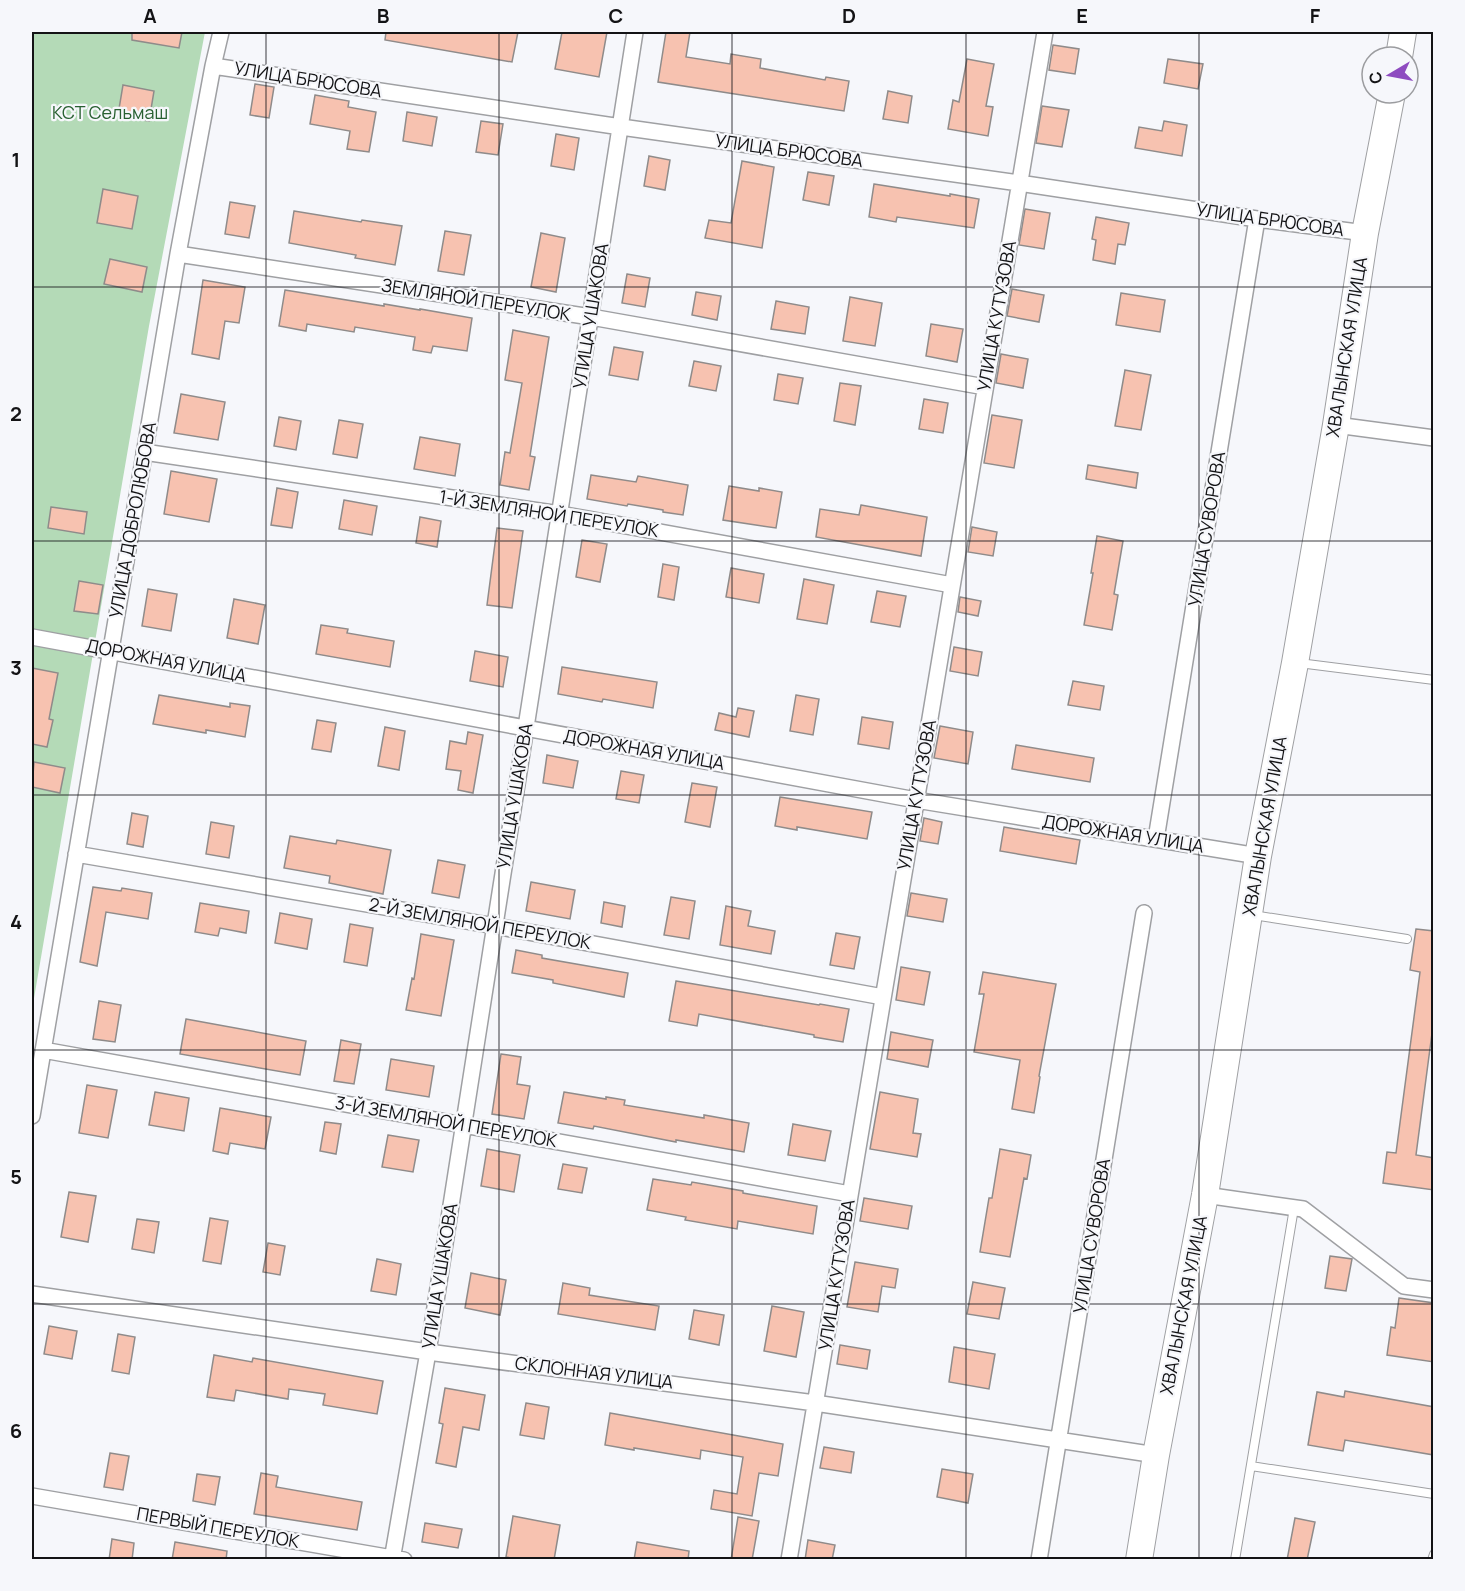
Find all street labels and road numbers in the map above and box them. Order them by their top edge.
street label: УЛИЦА БРЮСОВА [233,55,384,103]
street label: УЛИЦА БРЮСОВА [714,128,865,172]
street label: УЛИЦА БРЮСОВА [1195,197,1346,241]
street label: УЛИЦА КУТУЗОВА [971,238,1021,393]
street label: УЛИЦА УШАКОВА [567,241,613,390]
street label: ХВАЛЫНСКАЯ УЛИЦА [1320,254,1372,439]
street label: ЗЕМЛЯНОЙ ПЕРЕУЛОК [380,272,573,326]
street label: УЛИЦА ДОБРОЛЮБОВА [103,419,161,620]
street label: УЛИЦА СУВОРОВА [1182,449,1230,608]
street label: 1-Й ЗЕМЛЯНОЙ ПЕРЕУЛОК [438,484,661,542]
street label: ДОРОЖНАЯ УЛИЦА [84,633,249,687]
street label: УЛИЦА КУТУЗОВА [891,717,941,872]
street label: УЛИЦА УШАКОВА [491,721,537,870]
street label: ДОРОЖНАЯ УЛИЦА [562,723,727,775]
street label: ХВАЛЫНСКАЯ УЛИЦА [1236,733,1292,918]
street label: ДОРОЖНАЯ УЛИЦА [1041,808,1206,858]
street label: 2-Й ЗЕМЛЯНОЙ ПЕРЕУЛОК [367,892,593,954]
street label: 3-Й ЗЕМЛЯНОЙ ПЕРЕУЛОК [333,1090,559,1152]
street label: УЛИЦА СУВОРОВА [1067,1156,1115,1315]
street label: УЛИЦА КУТУЗОВА [812,1197,860,1352]
street label: УЛИЦА УШАКОВА [416,1201,462,1350]
street label: ХВАЛЫНСКАЯ УЛИЦА [1154,1213,1212,1397]
street label: СКЛОННАЯ УЛИЦА [514,1350,675,1394]
street label: ПЕРВЫЙ ПЕРЕУЛОК [135,1501,302,1553]

